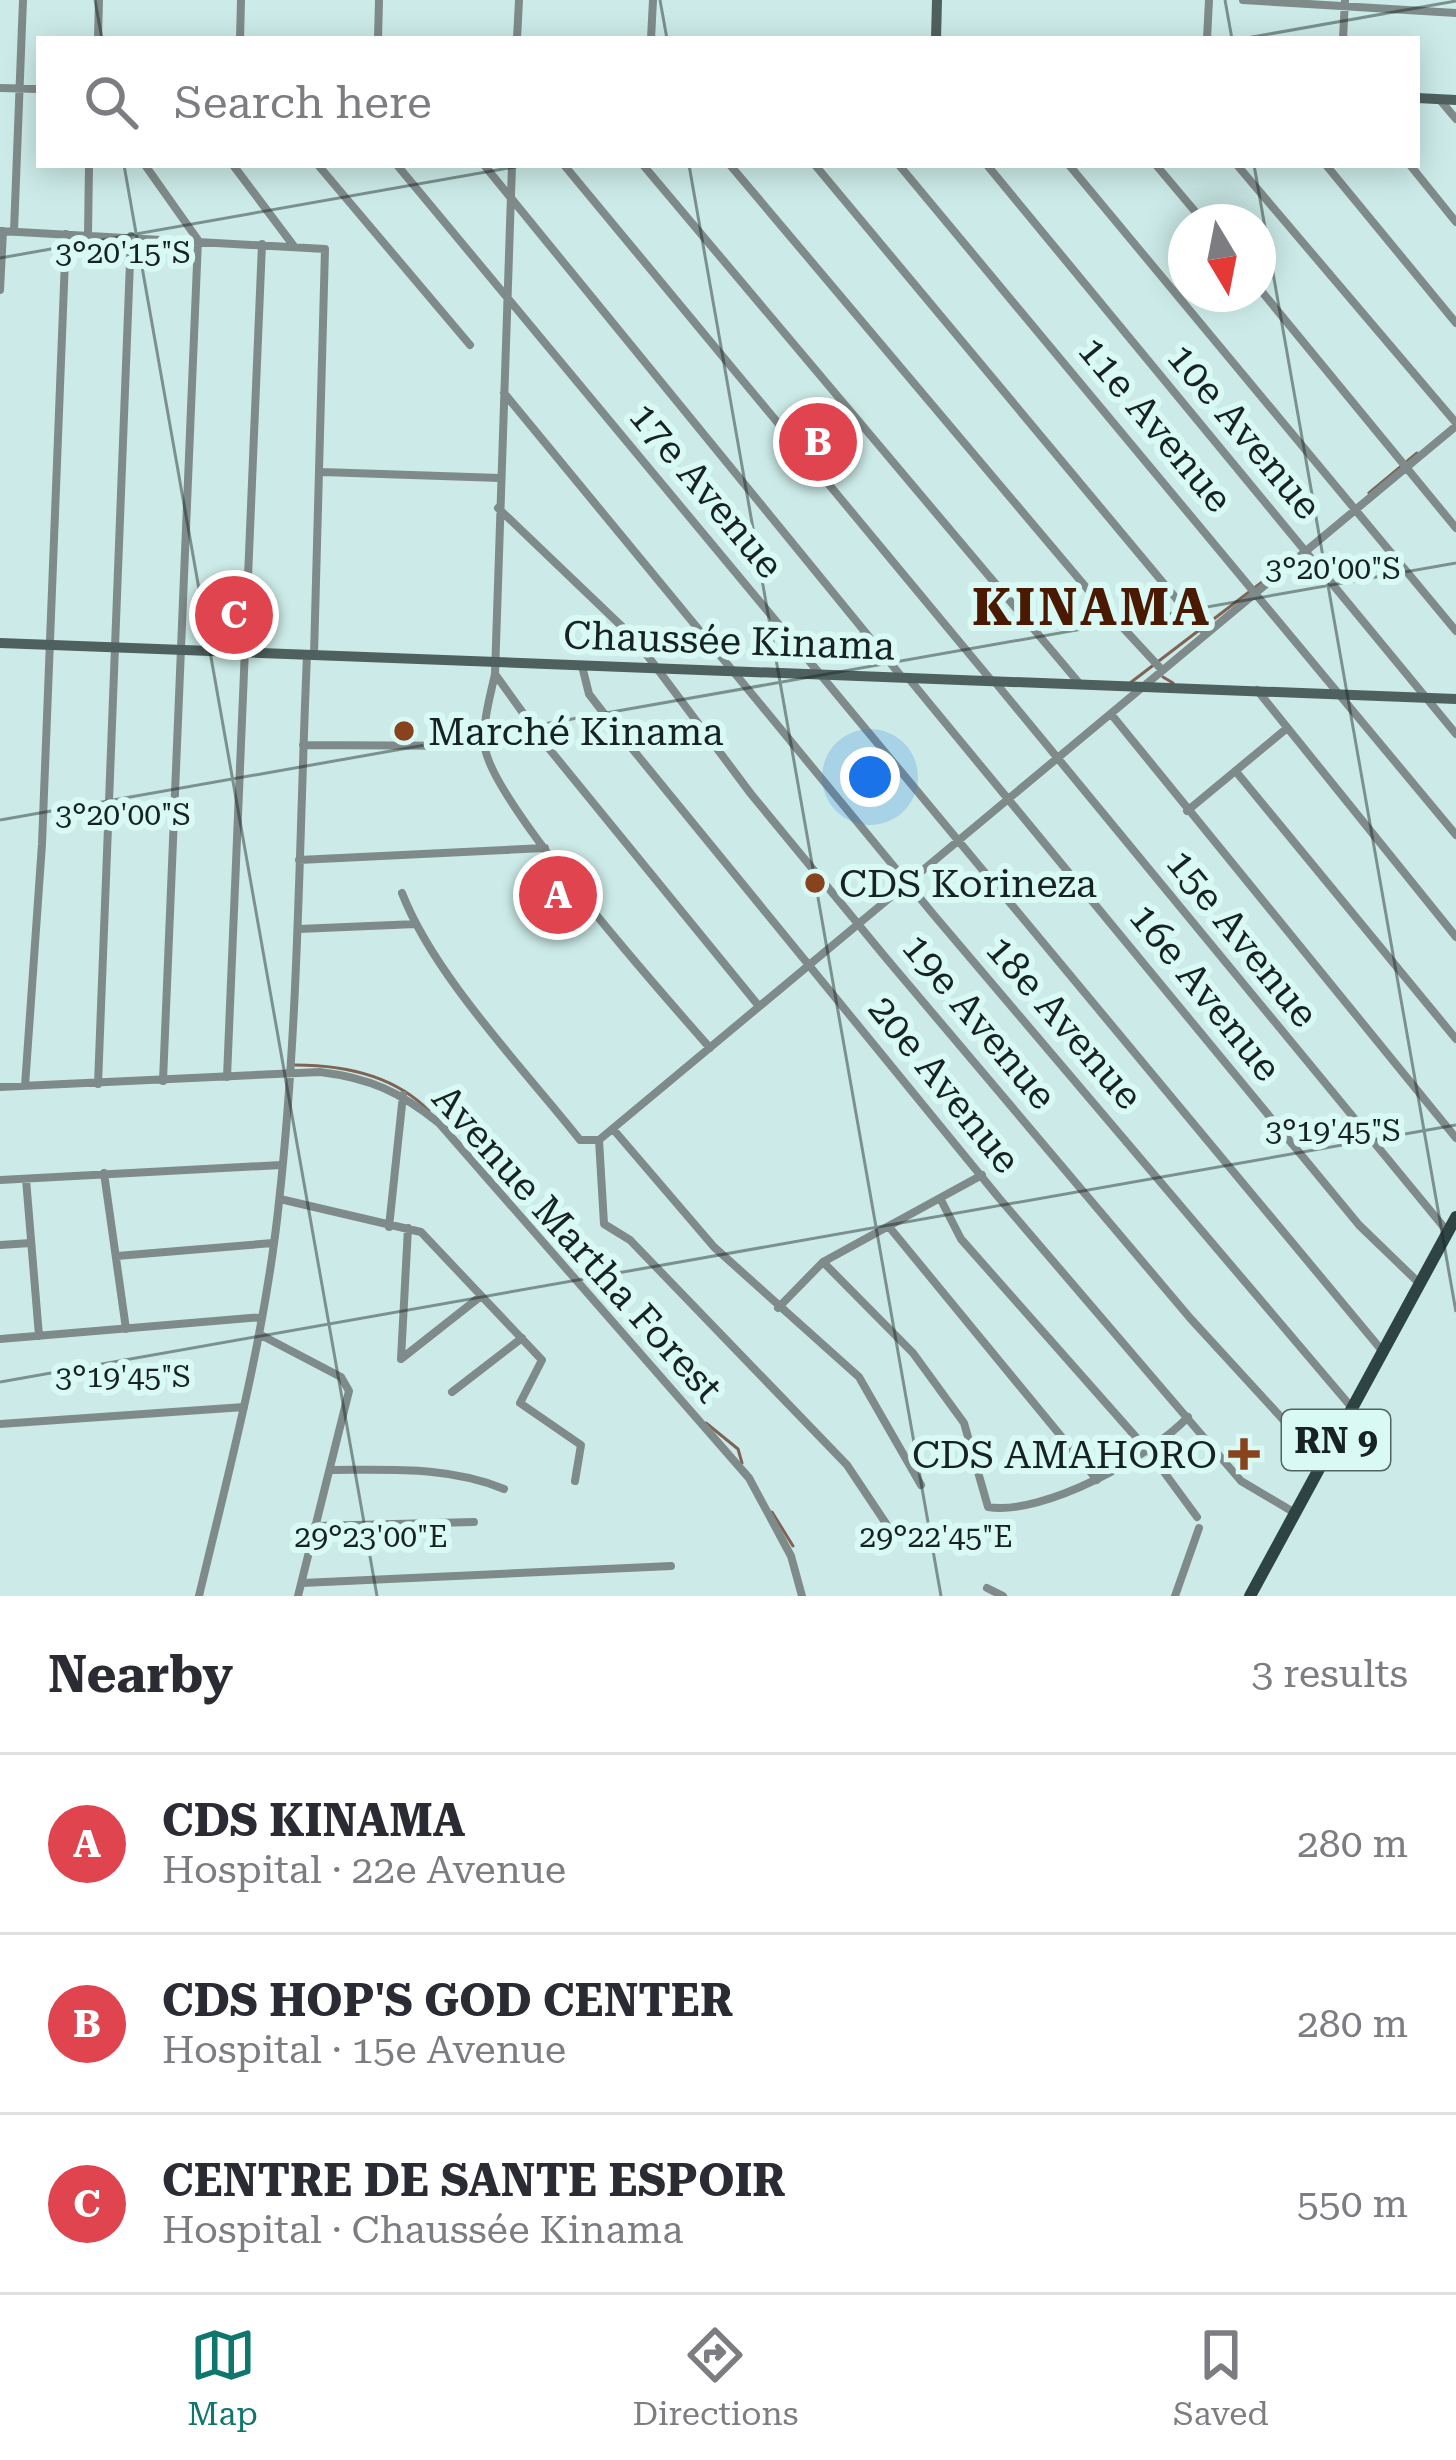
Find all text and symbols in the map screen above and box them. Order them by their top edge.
search box [36,36,1420,168]
icon: search [78,69,144,135]
text: Search here [174,76,432,129]
north arrow [1168,204,1276,312]
text: 3°20'15"S [55,235,191,270]
street label: 11e Avenue [1069,328,1242,522]
street label: 10e Avenue [1158,335,1331,529]
street label: 17e Avenue [620,394,793,588]
pin: B [779,397,857,487]
text: 3°20'00"S [1265,551,1401,586]
pin: C [195,570,273,660]
district label: KINAMA [972,578,1212,637]
street label: Chaussée Kinama [562,612,896,670]
place label: Marché Kinama [428,709,724,755]
marker: Marché Kinama [391,718,417,744]
your location [840,747,900,807]
text: 3°20'00"S [55,797,191,832]
street label: 15e Avenue [1157,841,1328,1037]
pin: A [519,850,597,940]
place label: CDS Korineza [839,861,1097,907]
marker: CDS Korineza [802,870,828,896]
street label: 16e Avenue [1120,895,1291,1091]
street label: 19e Avenue [893,925,1066,1119]
street label: 18e Avenue [976,927,1152,1119]
street label: 20e Avenue [859,987,1030,1183]
street label: Avenue Martha Forest [423,1076,732,1412]
text: 3°19'45"S [1265,1113,1401,1148]
text: 3°19'45"S [55,1359,191,1394]
road number: RN 9 [1282,1410,1390,1470]
place label: CDS AMAHORO [912,1432,1217,1478]
marker: CDS AMAHORO [1228,1438,1260,1470]
text: 29°23'00"E [294,1519,448,1554]
text: 29°22'45"E [859,1519,1013,1554]
text: Nearby [48,1645,233,1704]
text: 3 results [1251,1651,1408,1697]
text: CDS KINAMA [162,1794,465,1847]
text: A [73,1821,101,1867]
text: 280 m [1297,1821,1408,1867]
text: Hospital · 22e Avenue [162,1847,566,1893]
text: CDS HOP'S GOD CENTER [162,1974,733,2027]
text: B [73,2001,101,2047]
text: 280 m [1297,2001,1408,2047]
text: Hospital · 15e Avenue [162,2027,566,2073]
text: CENTRE DE SANTE ESPOIR [162,2154,786,2207]
text: C [73,2181,101,2227]
text: 550 m [1297,2181,1408,2227]
text: Hospital · Chaussée Kinama [162,2207,683,2253]
tab: Map [187,2322,258,2433]
tab: Directions [632,2322,798,2433]
tab: Saved [1173,2322,1269,2433]

